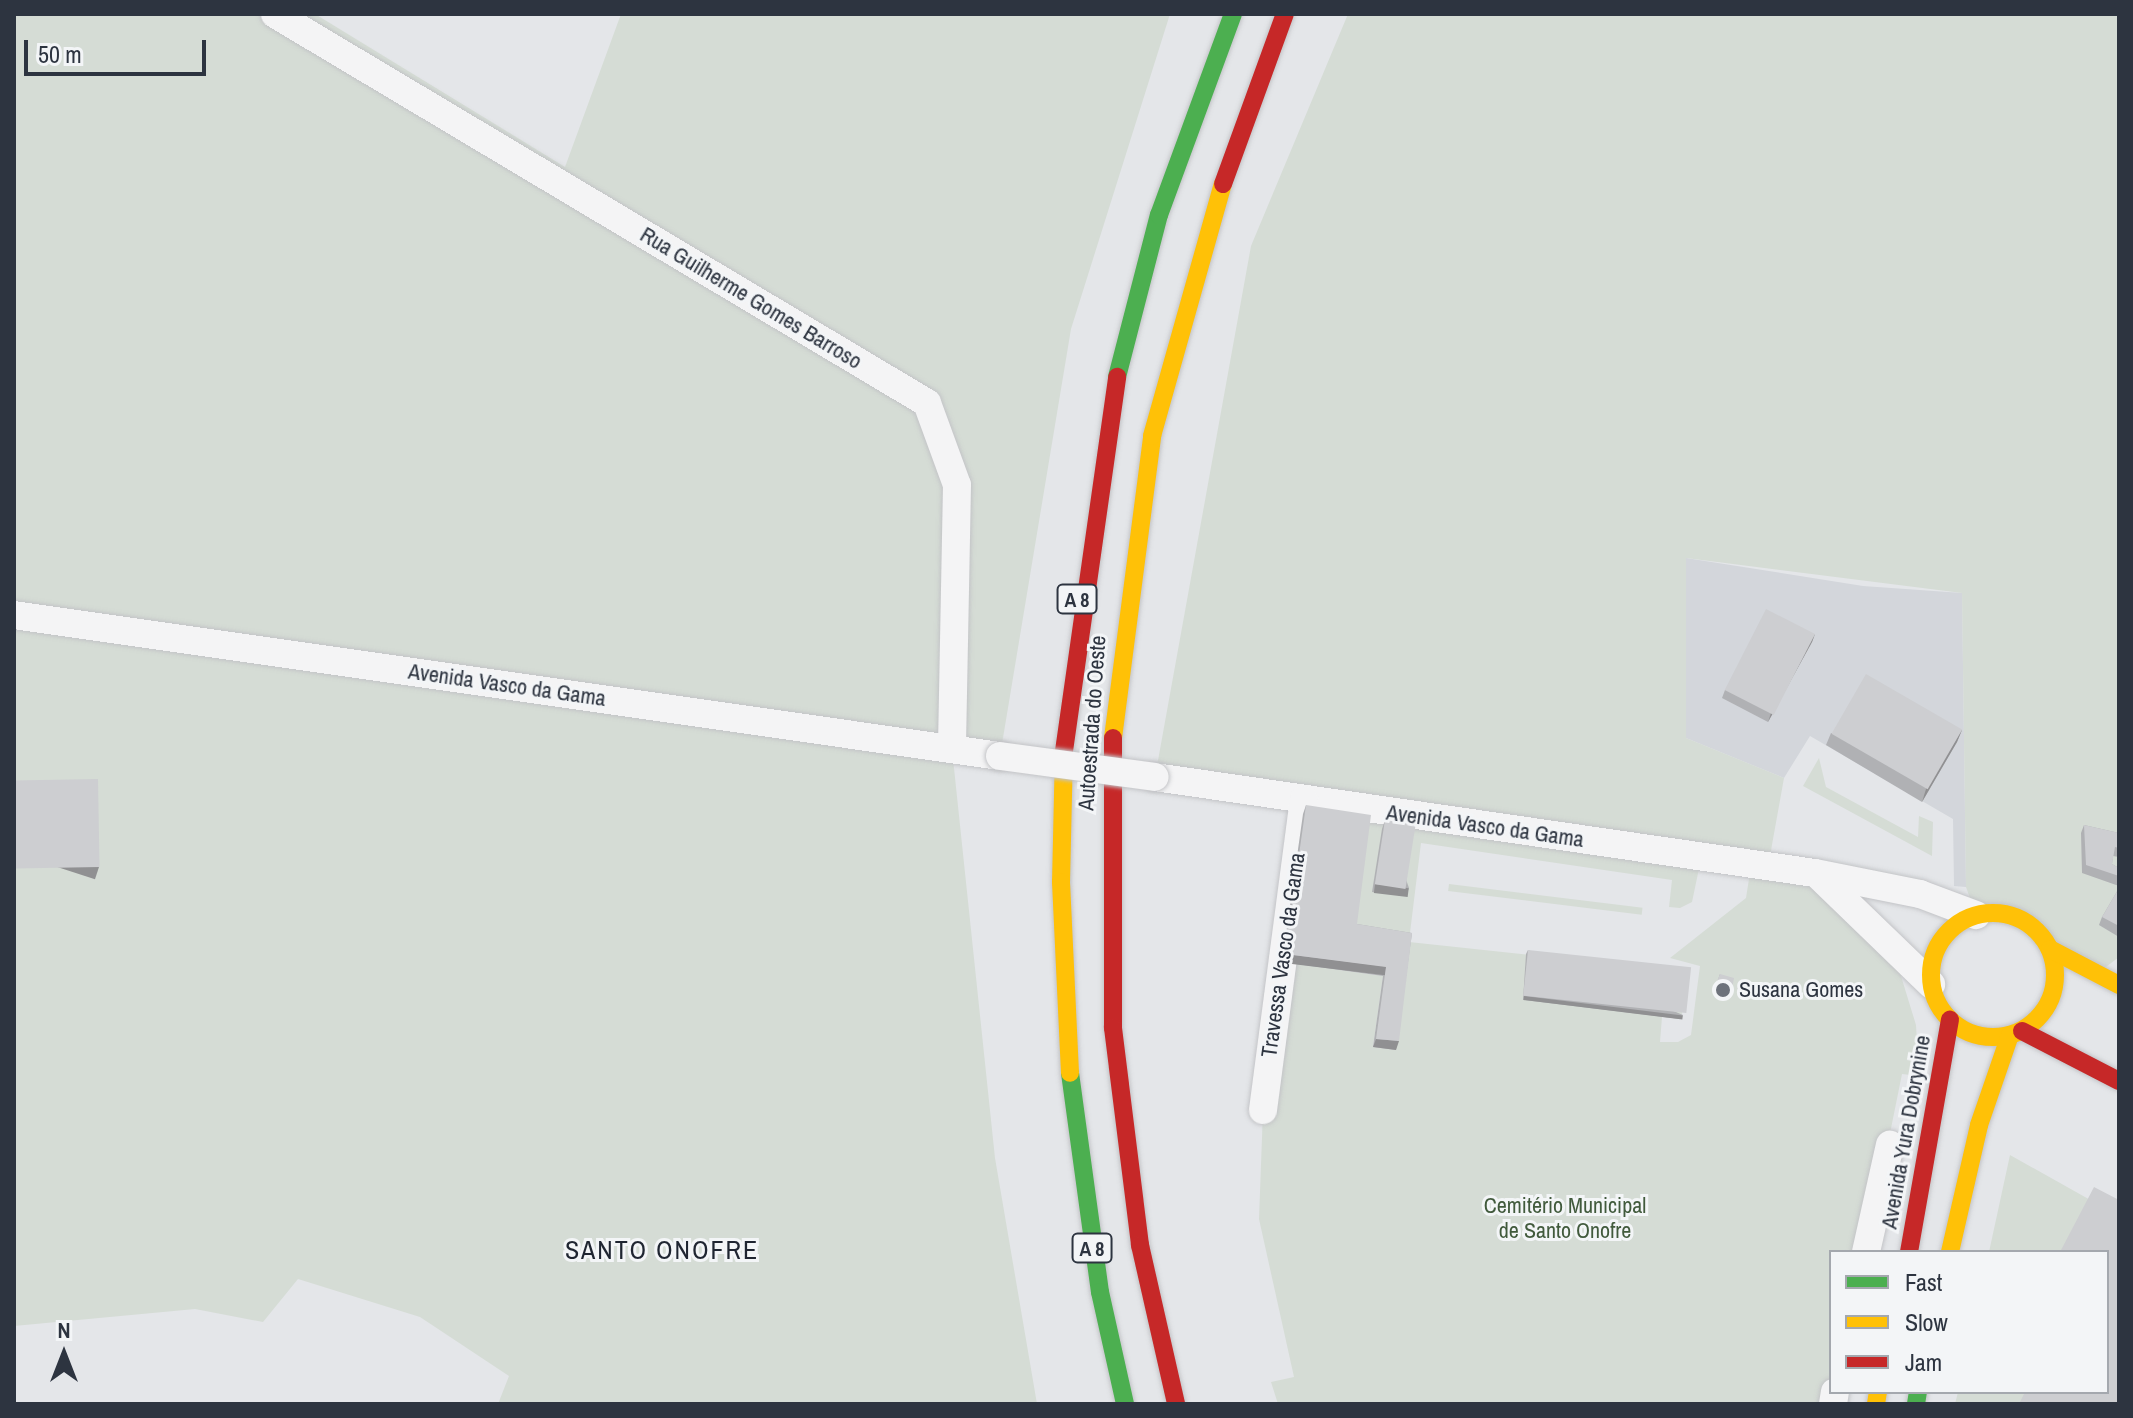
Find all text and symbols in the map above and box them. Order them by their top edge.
scale bar [28,24,210,74]
text: 50 m [38,38,82,70]
street label: Rua Guilherme Gomes Barroso [635,221,867,375]
road number: A 8 [1055,583,1099,615]
street label: Autoestrada do Oeste [1073,635,1111,811]
street label: Avenida Vasco da Gama [407,658,607,712]
street label: Avenida Vasco da Gama [1385,799,1585,853]
street label: Travessa Vasco da Gama [1256,851,1310,1059]
place label: Susana Gomes [1739,977,1863,1003]
marker: Susana Gomes [1714,981,1732,999]
street label: Avenida Yura Dobrynine [1876,1033,1936,1231]
park label: Cemitério Municipal de Santo Onofre [1484,1192,1646,1244]
road number: A 8 [1070,1232,1114,1264]
district label: SANTO ONOFRE [565,1234,759,1266]
legend [1829,1250,2109,1394]
text: Fast [1905,1266,1942,1298]
text: Slow [1905,1306,1948,1338]
north arrow [24,1314,104,1394]
text: N [57,1315,71,1345]
text: Jam [1905,1346,1942,1378]

